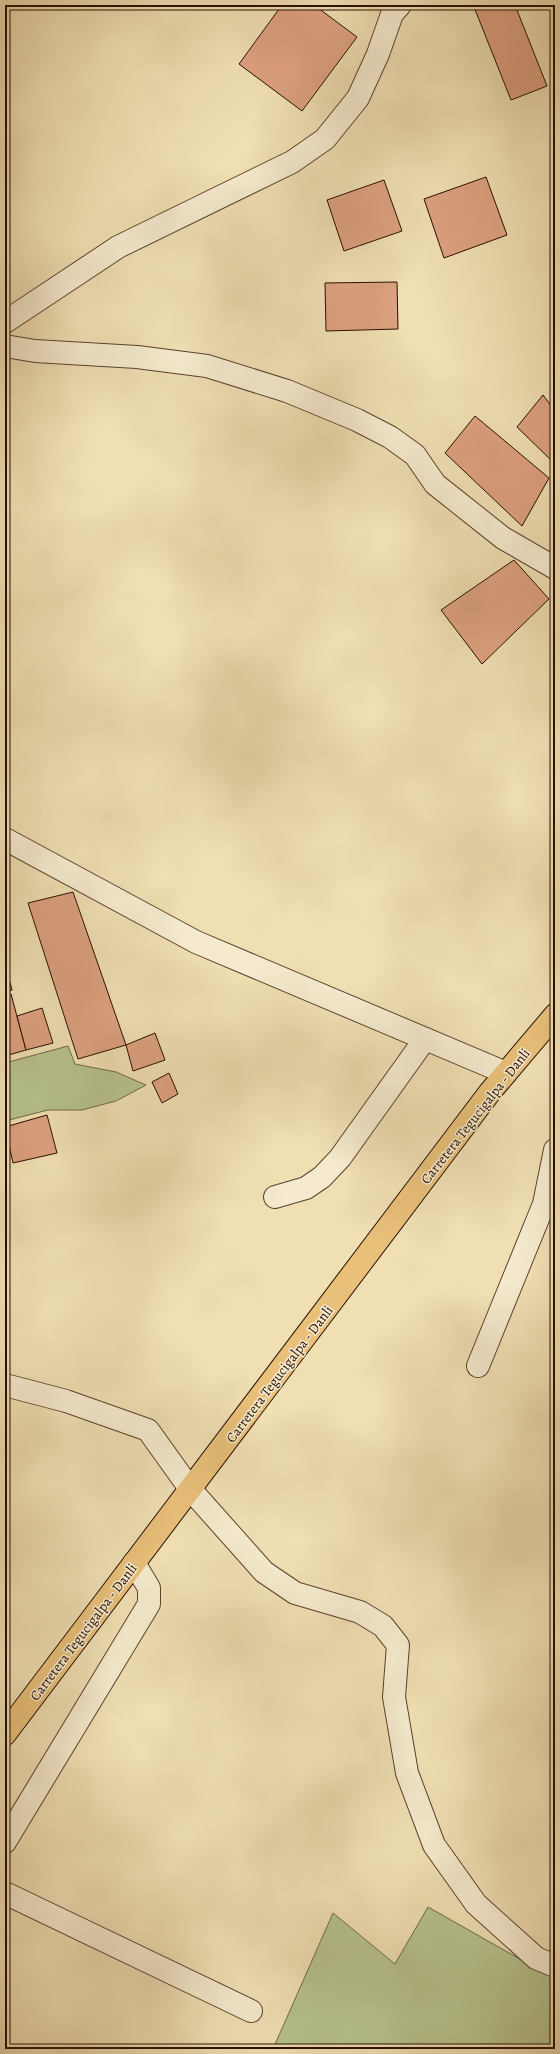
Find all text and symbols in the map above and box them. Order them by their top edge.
street label: Carretera Tegucigalpa - Danli [416,1044,534,1188]
street label: Carretera Tegucigalpa - Danli [221,1302,337,1447]
street label: Carretera Tegucigalpa - Danli [25,1560,141,1705]

